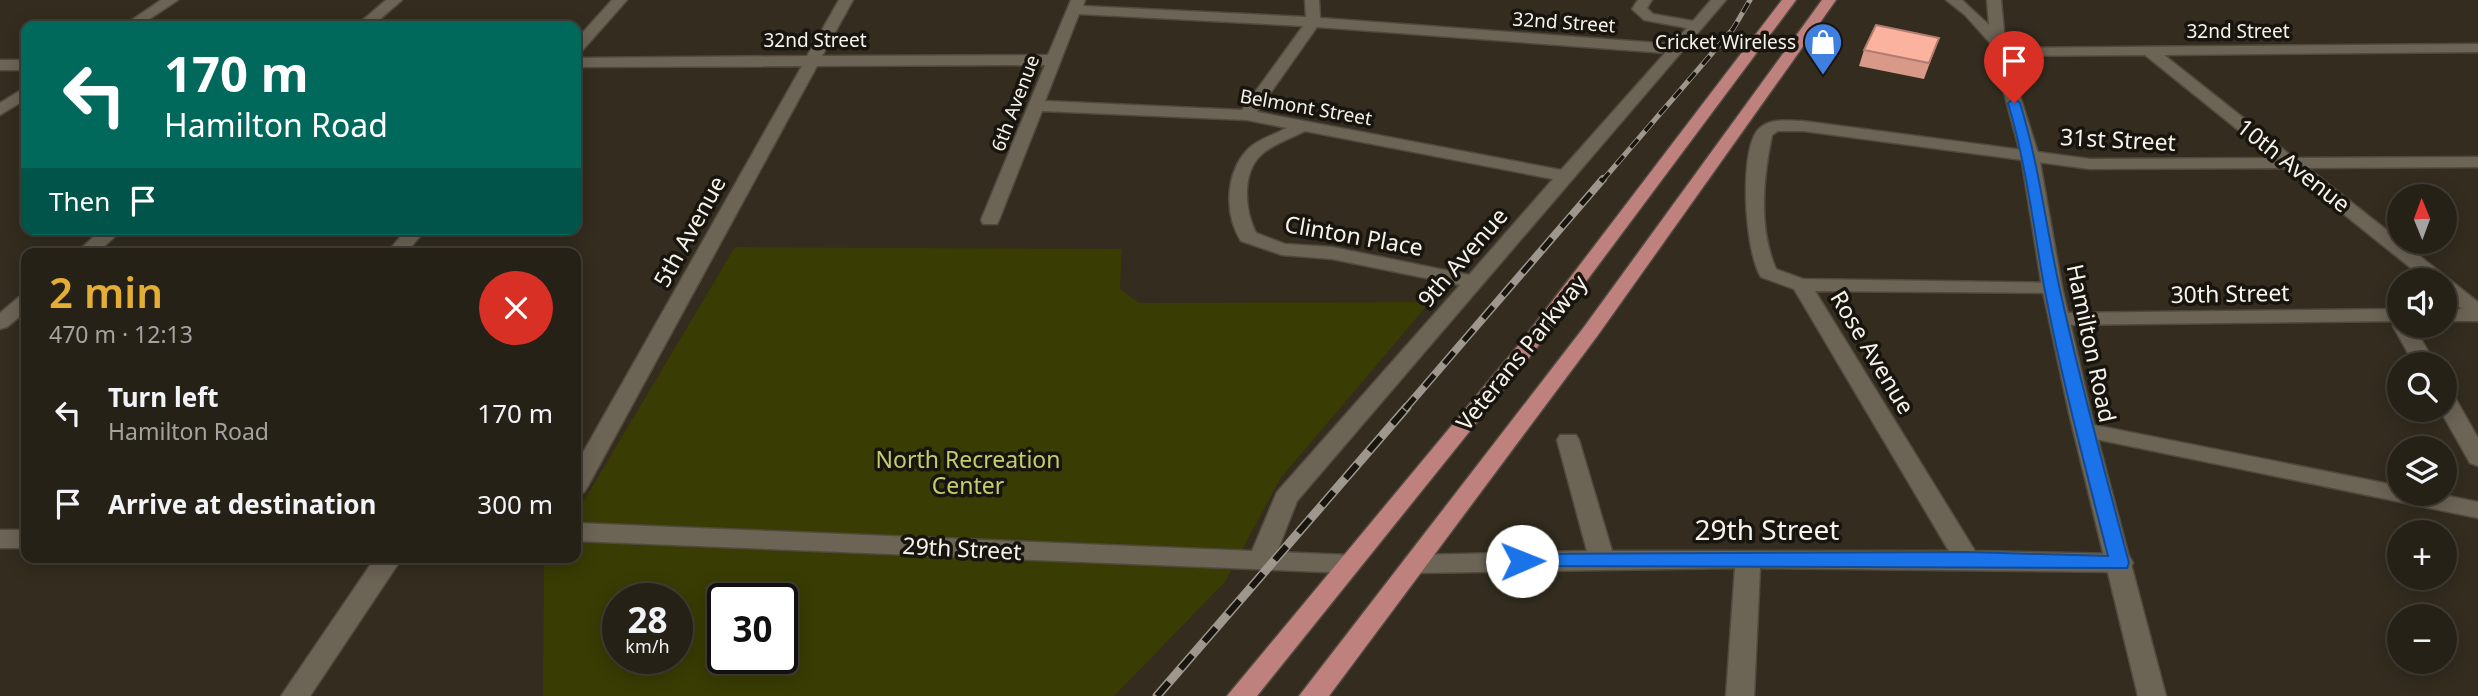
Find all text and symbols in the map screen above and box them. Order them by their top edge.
street label: 32nd Street [1512,5,1616,39]
street label: 32nd Street [2186,18,2290,44]
shop icon: Cricket Wireless [1802,21,1844,76]
street label: 32nd Street [763,27,867,53]
place label: Cricket Wireless [1655,29,1796,55]
pin [1984,31,2044,103]
text: 170 m [164,40,309,106]
icon: arrive [1995,42,2033,80]
icon: left [49,49,140,140]
street label: 6th Avenue [985,51,1045,155]
street label: Belmont Street [1238,83,1374,131]
text: Hamilton Road [164,103,388,146]
street label: 10th Avenue [2231,111,2357,219]
street label: 31st Street [2059,120,2177,158]
street label: 5th Avenue [645,170,733,292]
icon: arrive [124,182,162,220]
text: Then [49,183,110,219]
north arrow [2387,184,2457,254]
map controls [2387,184,2457,674]
street label: 9th Avenue [1410,200,1514,314]
street label: Clinton Place [1282,207,1426,263]
street label: Hamilton Road [2060,261,2124,425]
text: 2 min [49,263,163,320]
street label: Veterans Parkway [1448,267,1594,437]
button: sound [2387,268,2457,338]
button: close [479,271,553,345]
street label: 30th Street [2170,276,2290,310]
street label: Rose Avenue [1824,284,1922,420]
text: 470 m · 12:13 [49,318,193,350]
button: search [2387,352,2457,422]
text: Turn left [108,379,219,415]
icon: left [49,394,87,432]
text: 170 m [477,395,553,431]
text: Hamilton Road [108,415,269,447]
button: layers [2387,436,2457,506]
park label: North Recreation Center [876,443,1061,501]
icon: arrive [49,485,87,523]
text: Arrive at destination [108,486,377,522]
text: 300 m [477,486,553,522]
street label: 29th Street [1695,510,1839,548]
button: + [2387,520,2457,590]
position arrow [1485,524,1559,598]
street label: 29th Street [902,529,1022,567]
speed limit sign: 30 [707,583,798,674]
text: 28 [627,596,668,643]
button: − [2387,604,2457,674]
text: km/h [625,634,670,658]

